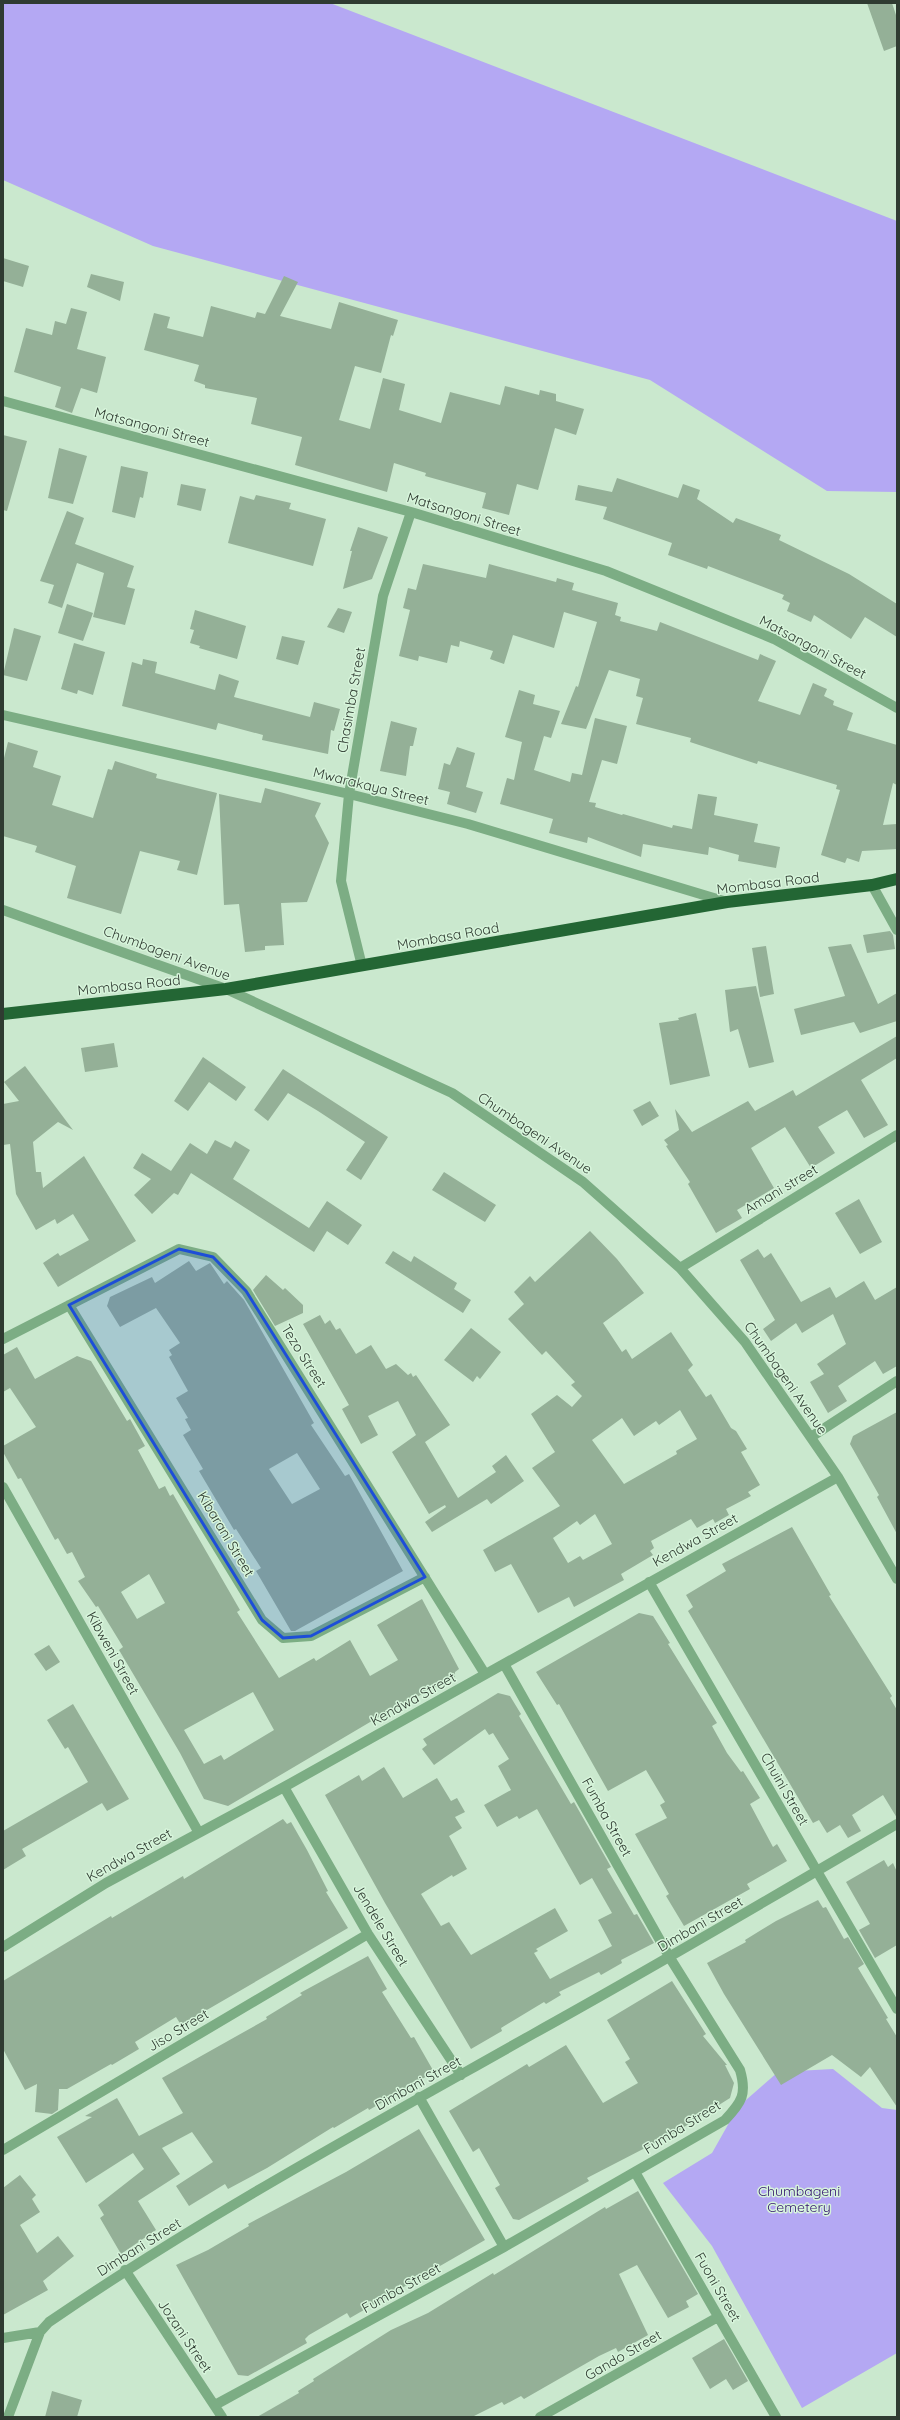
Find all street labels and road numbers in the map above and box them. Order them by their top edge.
street label: Matsangoni Street [92,403,212,451]
street label: Matsangoni Street [405,488,523,540]
street label: Matsangoni Street [756,611,870,683]
street label: Chasimba Street [333,646,369,754]
street label: Mwarakaya Street [311,763,431,809]
street label: Mombasa Road [716,868,820,898]
street label: Mombasa Road [395,918,501,954]
street label: Chumbageni Avenue [101,922,233,984]
street label: Mombasa Road [77,971,181,999]
street label: Chumbageni Avenue [474,1088,596,1178]
street label: Amani street [741,1160,821,1218]
street label: Chumbageni Avenue [740,1318,832,1438]
street label: Tezo Street [277,1321,331,1391]
street label: Kibarani Street [193,1488,259,1580]
street label: Kendwa Street [649,1509,741,1571]
street label: Kibweni Street [83,1608,143,1698]
street label: Kendwa Street [367,1668,459,1730]
street label: Chuini Street [757,1749,813,1829]
street label: Fumba Street [578,1774,636,1860]
street label: Kendwa Street [83,1824,175,1886]
street label: Jendele Street [349,1880,413,1970]
street label: Dimbani Street [654,1892,746,1956]
street label: Jiso Street [144,2005,212,2055]
street label: Dimbani Street [372,2052,465,2114]
street label: Fumba Street [640,2096,724,2158]
street label: Dimbani Street [94,2214,185,2280]
street label: Fuoni Street [691,2249,745,2325]
street label: Fumba Street [358,2259,444,2317]
street label: Jozani Street [154,2296,216,2376]
street label: Gando Street [581,2326,665,2384]

